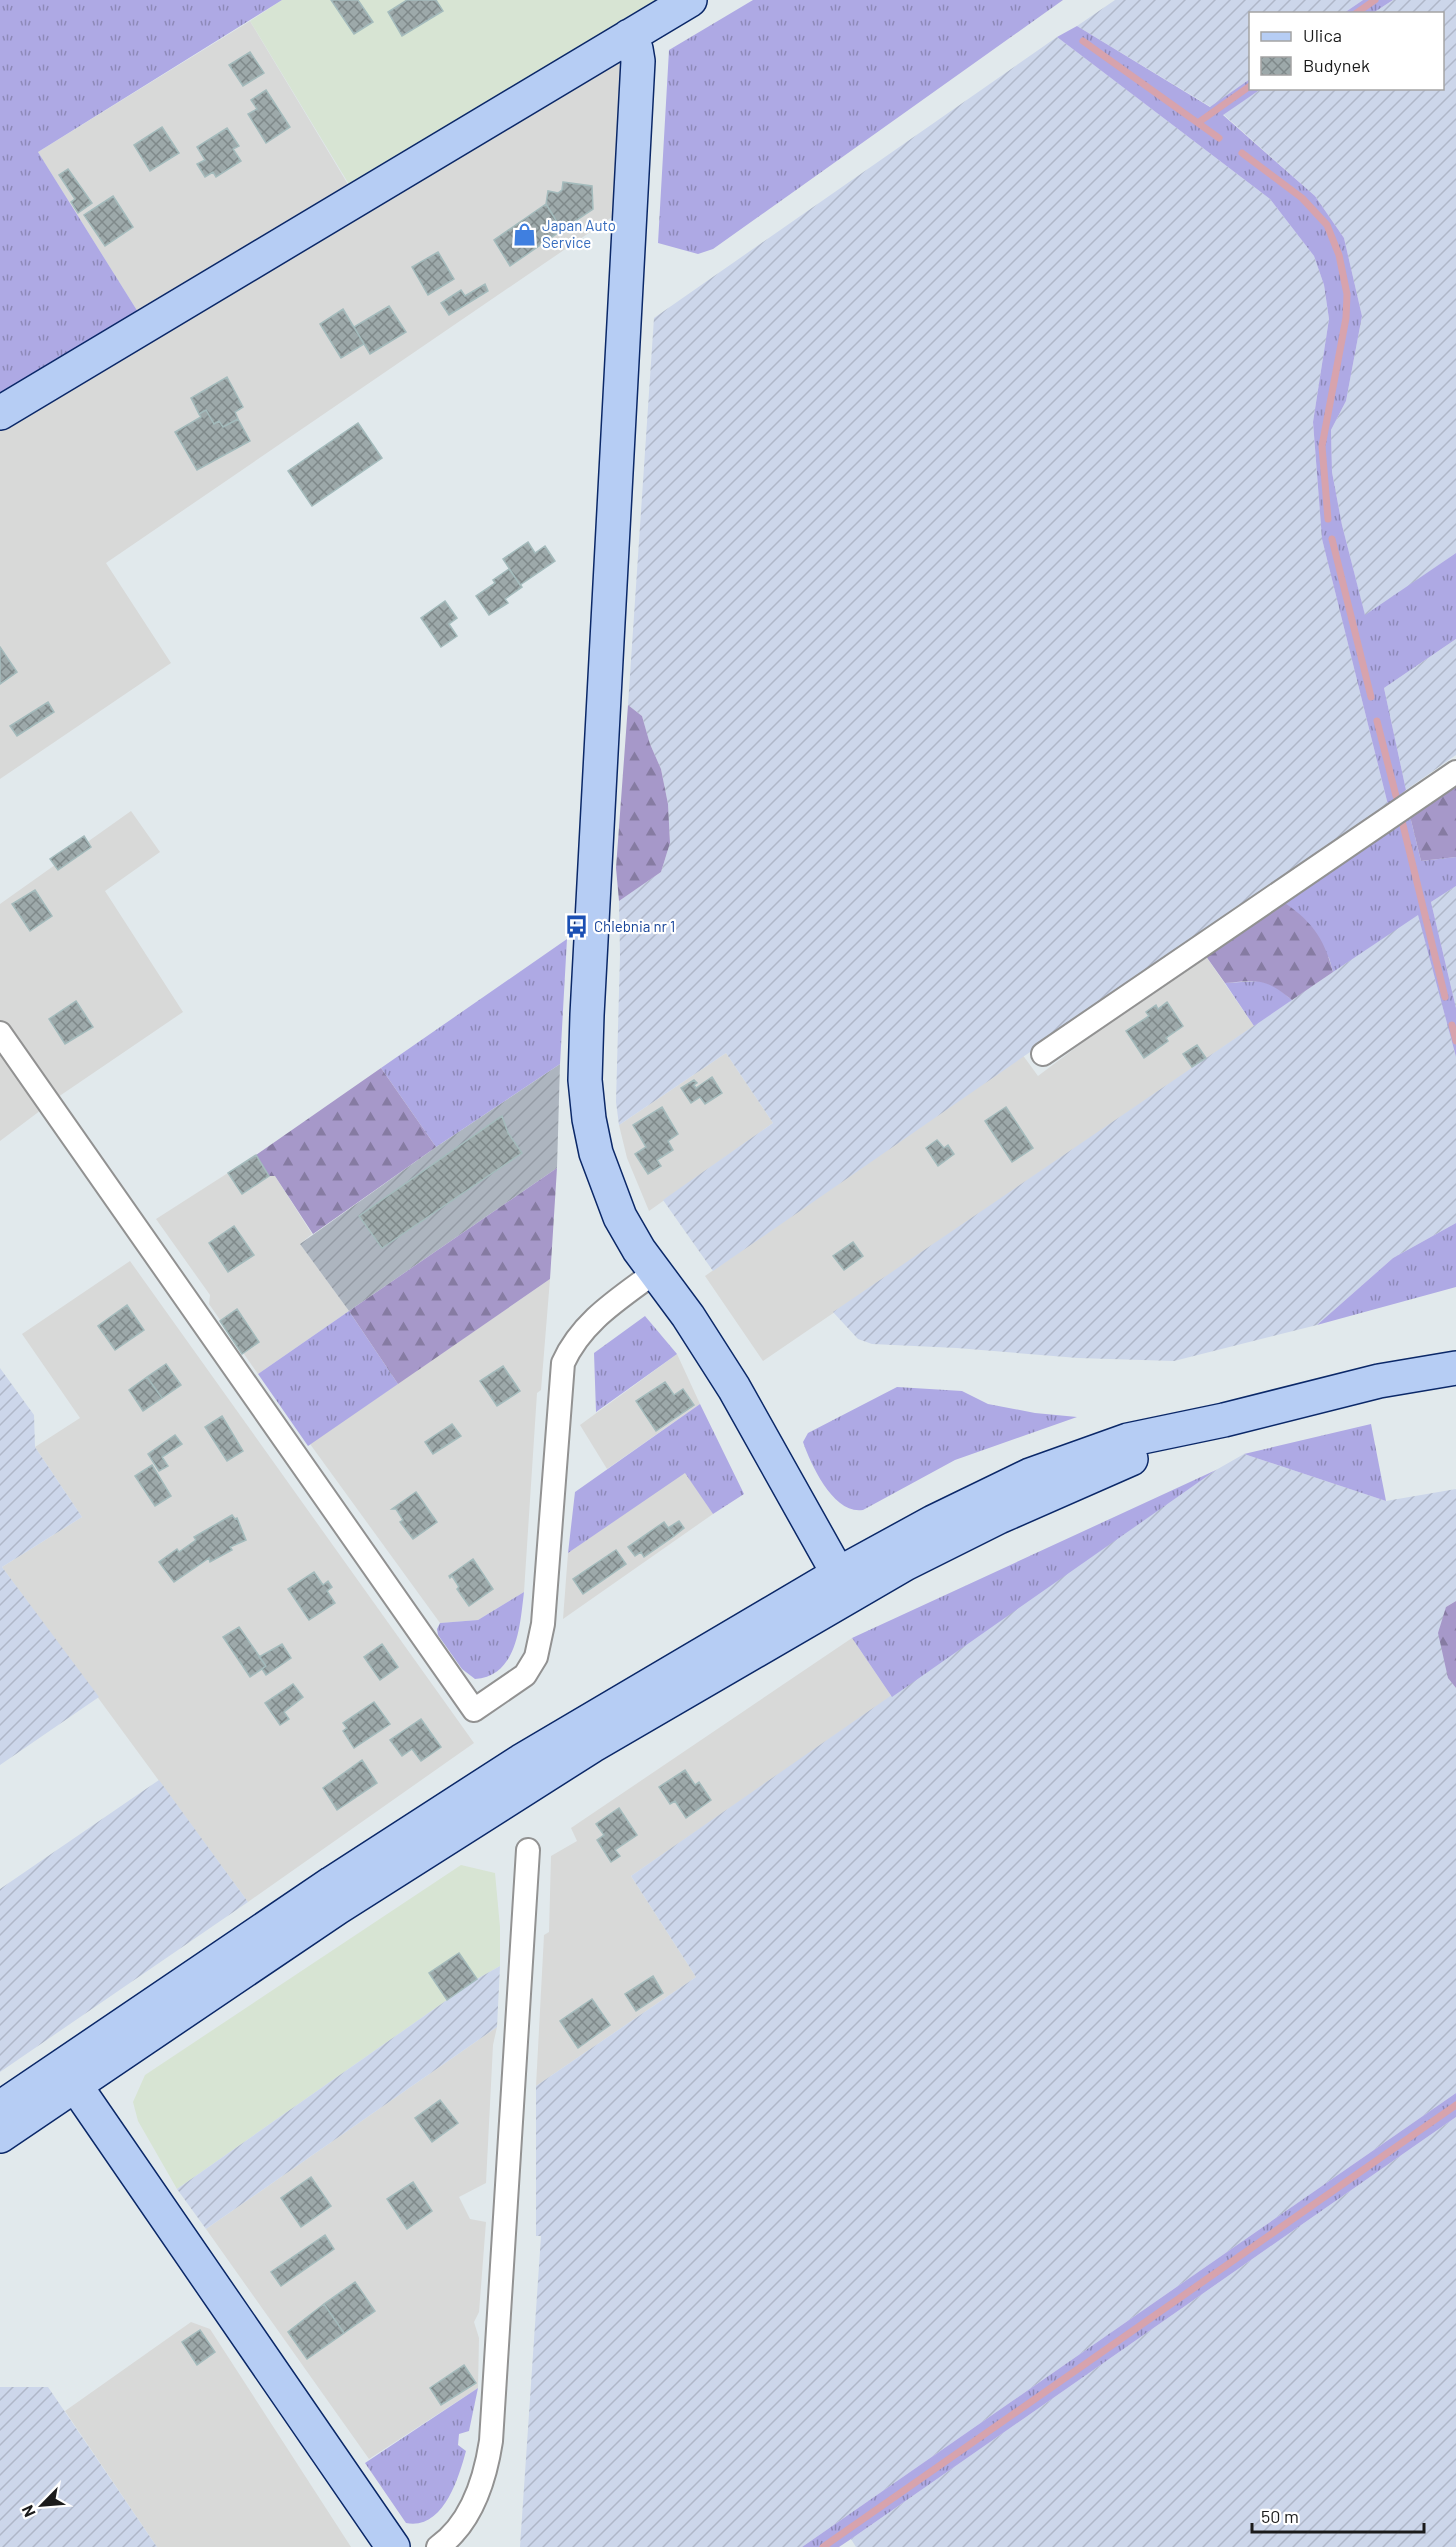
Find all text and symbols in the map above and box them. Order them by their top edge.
legend [1249,12,1444,90]
text: Ulica [1303,24,1342,46]
text: Budynek [1303,54,1370,76]
place label: Japan Auto Service [542,216,616,251]
shop icon: Japan Auto Service [511,222,537,248]
bus stop icon: Chlebnia nr 1 [563,914,589,940]
place label: Chlebnia nr 1 [594,917,675,935]
north arrow [12,2475,72,2535]
scale bar [1252,2496,1424,2534]
text: N [17,2503,39,2520]
text: 50 m [1261,2505,1299,2527]

